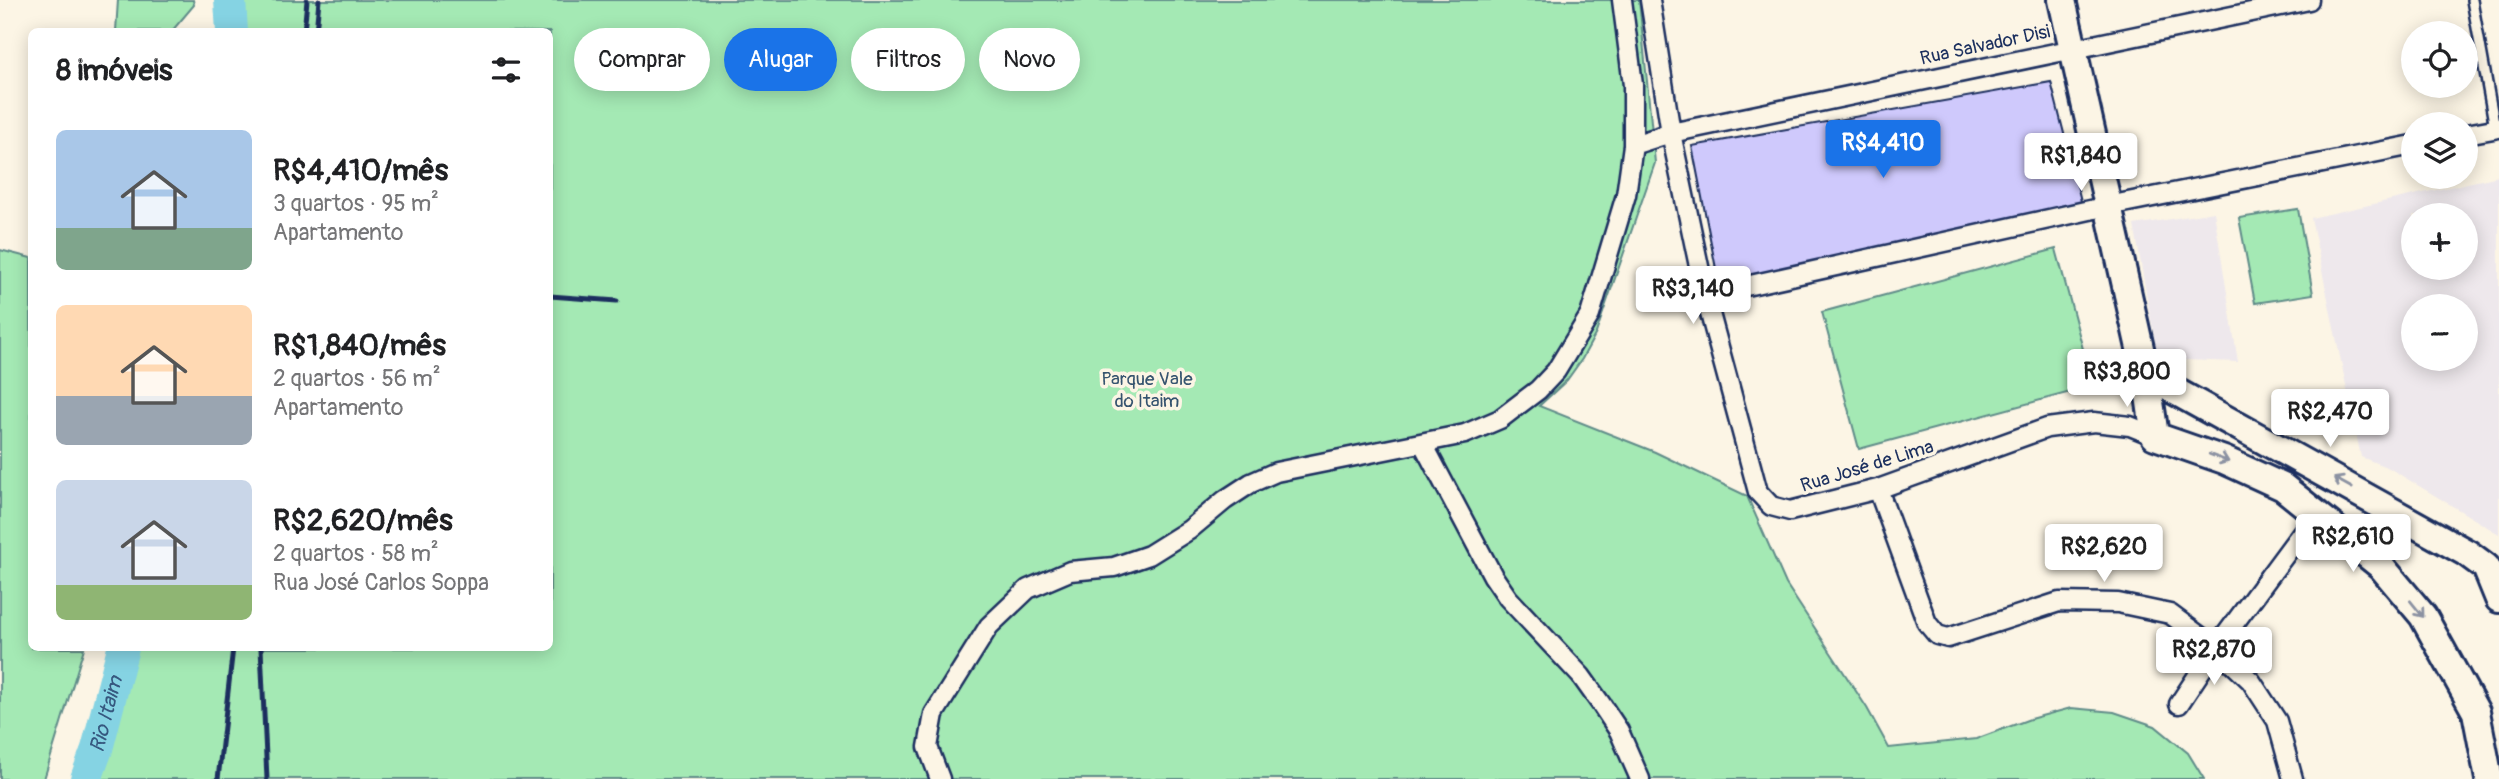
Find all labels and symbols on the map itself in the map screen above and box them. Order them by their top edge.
street label: Rua Salvador Disi [1918,19,2052,71]
pin: R$4,410 [1818,120,1948,180]
pin: R$1,840 [2016,134,2146,193]
pin: R$3,140 [1628,266,1758,326]
pin: R$3,800 [2062,350,2192,409]
park label: Parque Vale do Itaim [1101,367,1193,413]
pin: R$2,470 [2265,390,2395,449]
street label: Rua José de Lima [1798,434,1937,498]
one-way arrow [2208,453,2230,466]
one-way arrow [2333,476,2354,489]
pin: R$2,610 [2288,514,2418,574]
pin: R$2,620 [2039,524,2169,584]
one-way arrow [2409,600,2425,618]
pin: R$2,870 [2149,628,2279,687]
water label: Rio Itaim [83,672,129,755]

